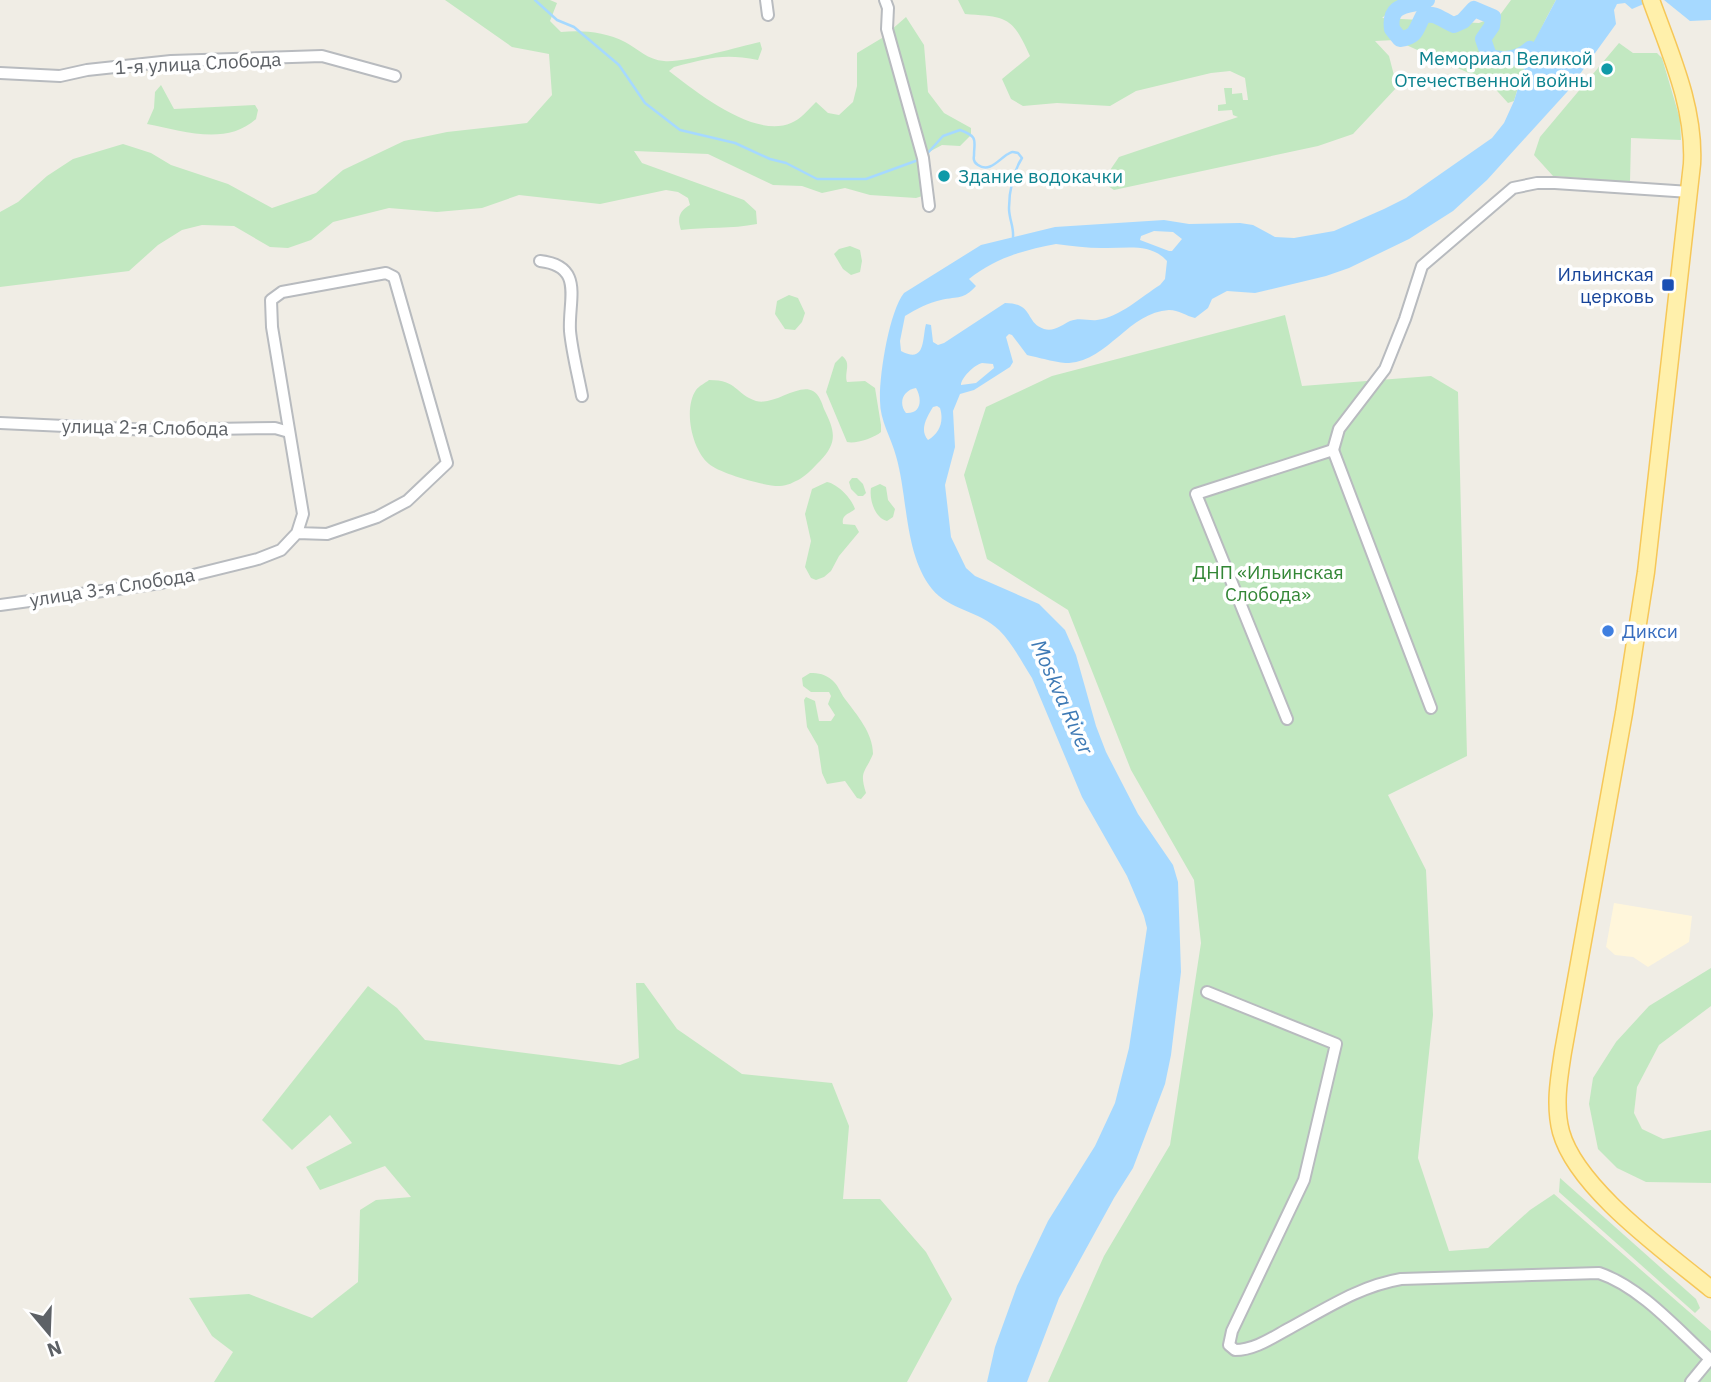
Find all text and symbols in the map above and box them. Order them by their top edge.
place label: Мемориал Великой Отечественной войны [1394,46,1593,92]
street label: 1-я улица Слобода [114,47,282,79]
marker: Мемориал Великой Отечественной войны [1599,61,1615,77]
place label: Здание водокачки [958,164,1123,188]
marker: Здание водокачки [936,168,952,184]
place label: Ильинская церковь [1557,262,1654,308]
marker: Ильинская церковь [1660,277,1676,293]
street label: улица 2-я Слобода [61,414,229,440]
park label: ДНП «Ильинская Слобода» [1192,560,1344,606]
street label: улица 3-я Слобода [28,562,196,612]
place label: Дикси [1622,619,1678,643]
marker: Дикси [1600,623,1616,639]
water label: Moskva River [1025,635,1101,760]
north arrow [14,1298,84,1368]
text: N [44,1335,65,1363]

